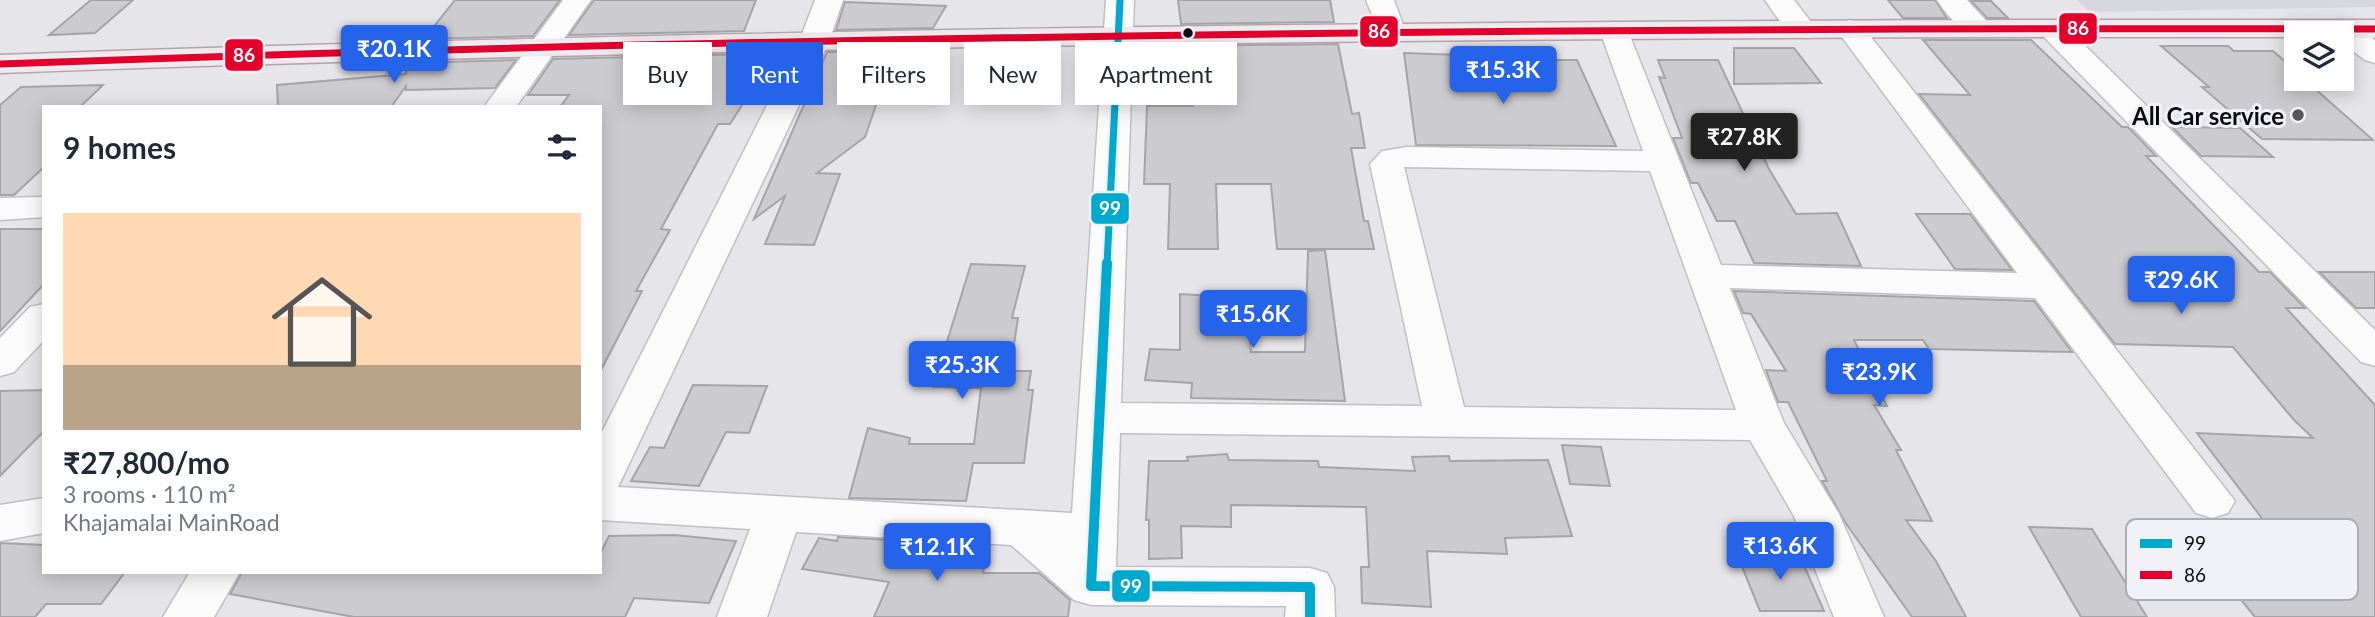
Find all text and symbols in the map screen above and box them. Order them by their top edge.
line badge: 86 [2058,12,2098,45]
line badge: 86 [1359,15,1399,48]
text: 86 [2067,16,2089,39]
text: 86 [1368,19,1390,42]
map controls [2284,21,2354,91]
button: layers [2284,21,2354,91]
pin: ₹20.1K [337,25,451,85]
unlabelled marker [1181,26,1195,40]
text: ₹20.1K [357,34,431,62]
line badge: 86 [224,38,264,72]
chip: Buy [623,42,712,105]
chip: Rent [726,42,823,105]
chip: Filters [837,42,950,105]
chip: New [964,42,1061,105]
chip: Apartment [1075,42,1237,105]
text: 86 [233,43,255,66]
pin: ₹15.3K [1446,46,1560,106]
text: ₹15.3K [1466,55,1540,83]
place label: All Car service [2131,101,2284,130]
marker: All Car service [2290,107,2306,123]
pin: ₹27.8K [1687,114,1801,173]
text: ₹27.8K [1707,122,1781,150]
icon: filters [543,128,581,166]
text: 9 homes [63,129,176,165]
line badge: 99 [1090,192,1130,225]
text: 99 [1099,196,1121,219]
pin: ₹29.6K [2124,256,2238,316]
icon: home [259,259,385,385]
text: ₹29.6K [2144,265,2218,293]
pin: ₹15.6K [1196,290,1310,350]
text: ₹15.6K [1216,299,1290,327]
pin: ₹25.3K [905,342,1019,401]
pin: ₹23.9K [1822,348,1936,408]
text: ₹25.3K [925,350,999,378]
text: ₹23.9K [1842,357,1916,385]
text: ₹27,800/mo [63,444,230,480]
text: 3 rooms · 110 m² [63,480,235,508]
text: Khajamalai MainRoad [63,508,280,536]
legend [2126,519,2358,600]
pin: ₹13.6K [1723,522,1837,582]
pin: ₹12.1K [880,524,994,583]
text: ₹13.6K [1743,531,1817,559]
text: 99 [2184,531,2206,554]
text: ₹12.1K [900,532,974,560]
text: 86 [2184,563,2206,586]
line badge: 99 [1111,569,1151,603]
text: 99 [1120,574,1142,597]

